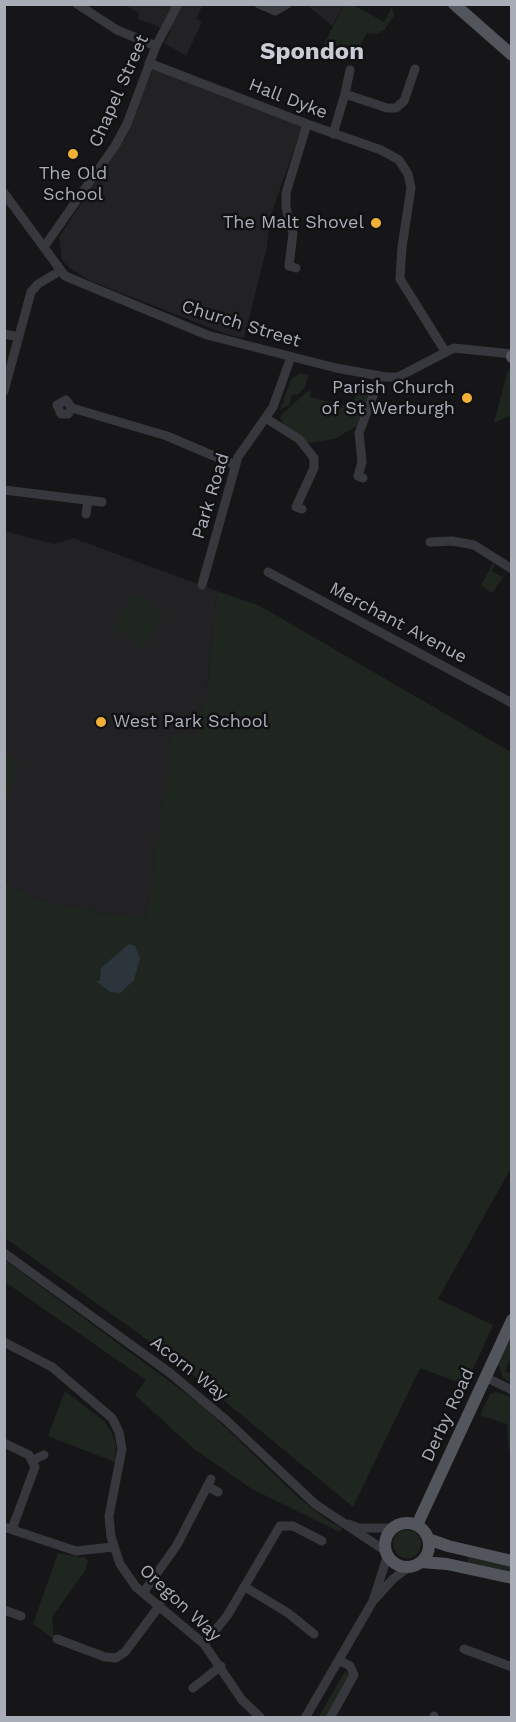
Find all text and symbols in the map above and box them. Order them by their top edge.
street label: Chapel Street [84,31,154,151]
district label: Spondon [260,38,364,66]
street label: Hall Dyke [245,74,331,124]
marker: The Old School [66,147,80,161]
place label: The Old School [39,163,107,206]
place label: The Malt Shovel [223,212,364,234]
marker: The Malt Shovel [369,216,383,230]
street label: Church Street [179,296,303,352]
place label: Parish Church of St Werburgh [322,377,455,420]
marker: Parish Church of St Werburgh [460,391,474,405]
street label: Park Road [188,450,234,542]
street label: Merchant Avenue [326,578,470,668]
place label: West Park School [113,711,268,733]
marker: West Park School [94,715,108,729]
street label: Acorn Way [146,1332,232,1406]
street label: Derby Road [417,1365,479,1465]
street label: Oregon Way [135,1560,225,1646]

